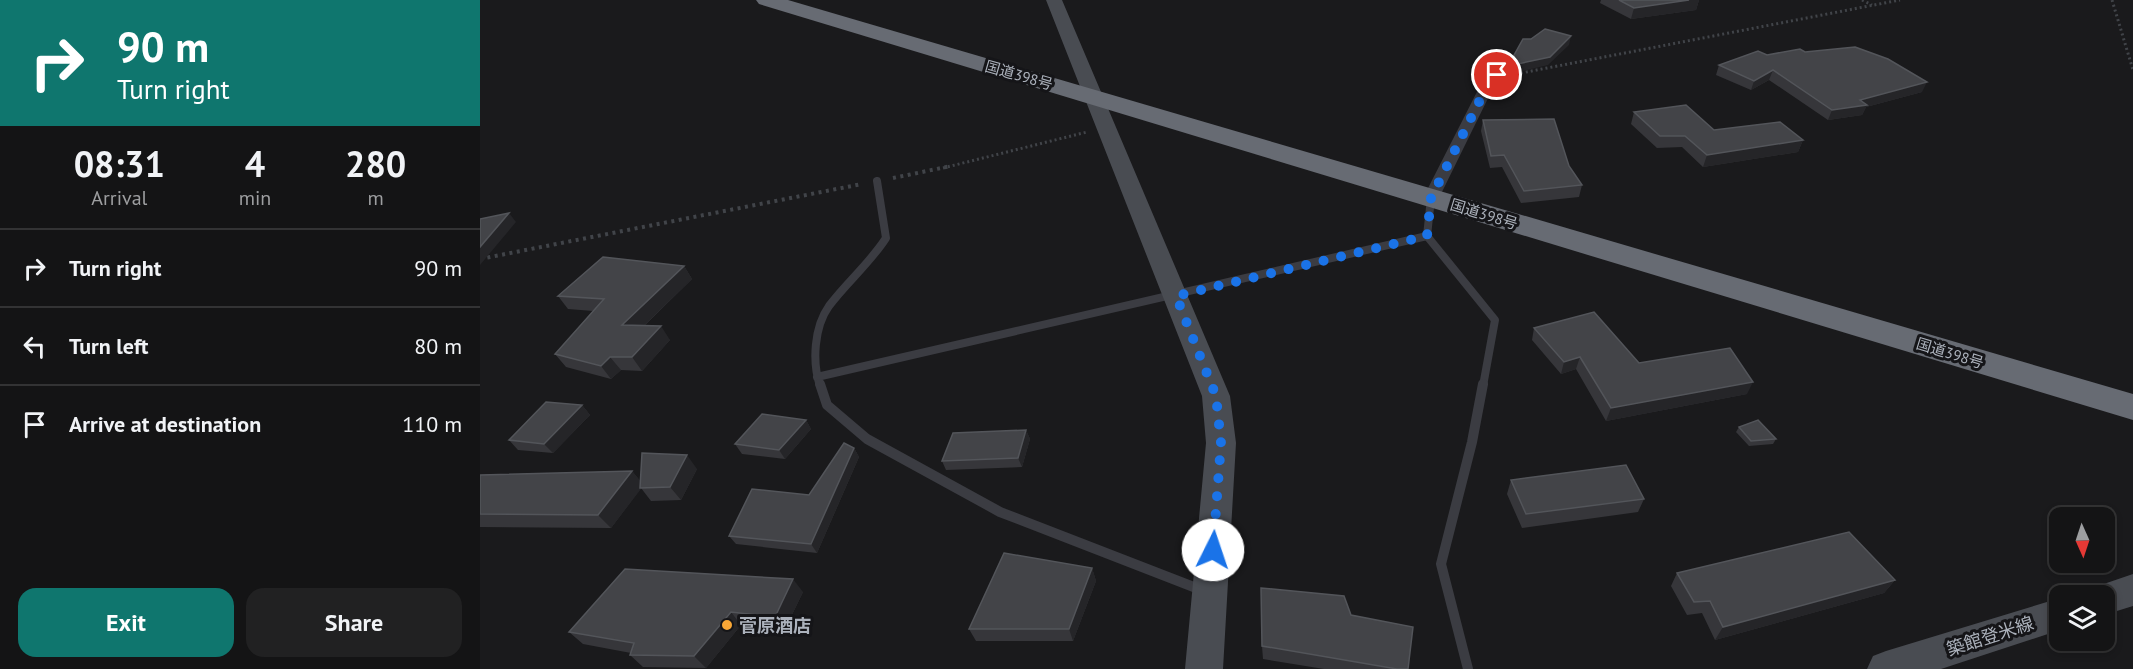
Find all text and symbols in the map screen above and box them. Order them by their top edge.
text: 90 m [117,19,209,74]
icon: right [18,24,96,102]
pin [1471,49,1522,100]
street label: 国道398号 [983,56,1055,94]
icon: arrive [1480,58,1513,91]
text: Turn right [117,72,230,106]
text: 08:31 [74,140,165,187]
text: 4 [245,140,265,187]
text: 280 [345,140,406,187]
text: Arrival [91,185,147,211]
text: min [239,185,271,211]
text: m [368,185,384,211]
street label: 国道398号 [1448,195,1520,233]
icon: right [18,252,51,285]
text: Turn right [69,254,161,282]
text: 90 m [414,254,462,282]
icon: left [18,330,51,363]
text: Turn left [69,332,149,360]
text: 80 m [414,332,462,360]
street label: 国道398号 [1914,334,1986,372]
icon: arrive [18,408,51,441]
text: Arrive at destination [69,410,261,438]
text: 110 m [402,410,462,438]
north arrow [2049,507,2115,573]
map controls [2049,507,2115,651]
position arrow [1181,518,1245,582]
button: layers [2049,585,2115,651]
button: Exit [18,588,234,657]
button: Share [246,588,462,657]
street label: 築館登米線 [1944,611,2036,661]
place label: 菅原酒店 [739,614,811,637]
marker: 菅原酒店 [720,618,734,632]

